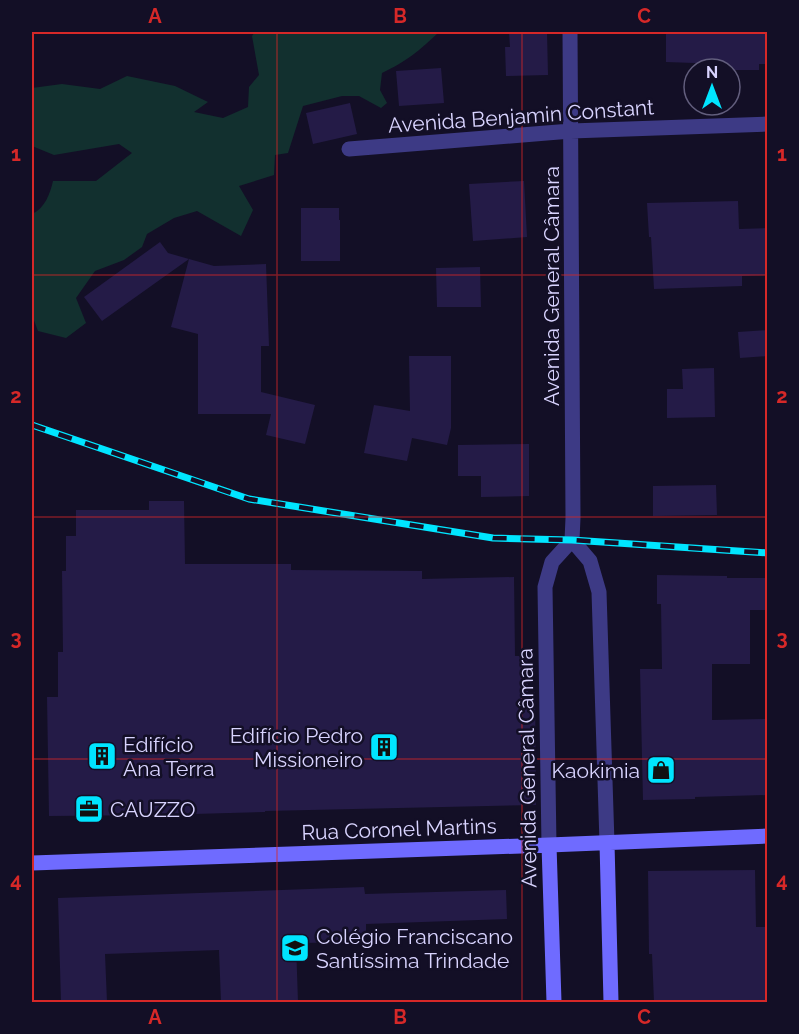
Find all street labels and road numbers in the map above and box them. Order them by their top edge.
street label: Avenida Benjamin Constant [387,94,655,138]
street label: Avenida General Câmara [539,166,564,406]
street label: Avenida General Câmara [512,648,542,888]
street label: Rua Coronel Martins [301,813,497,845]

